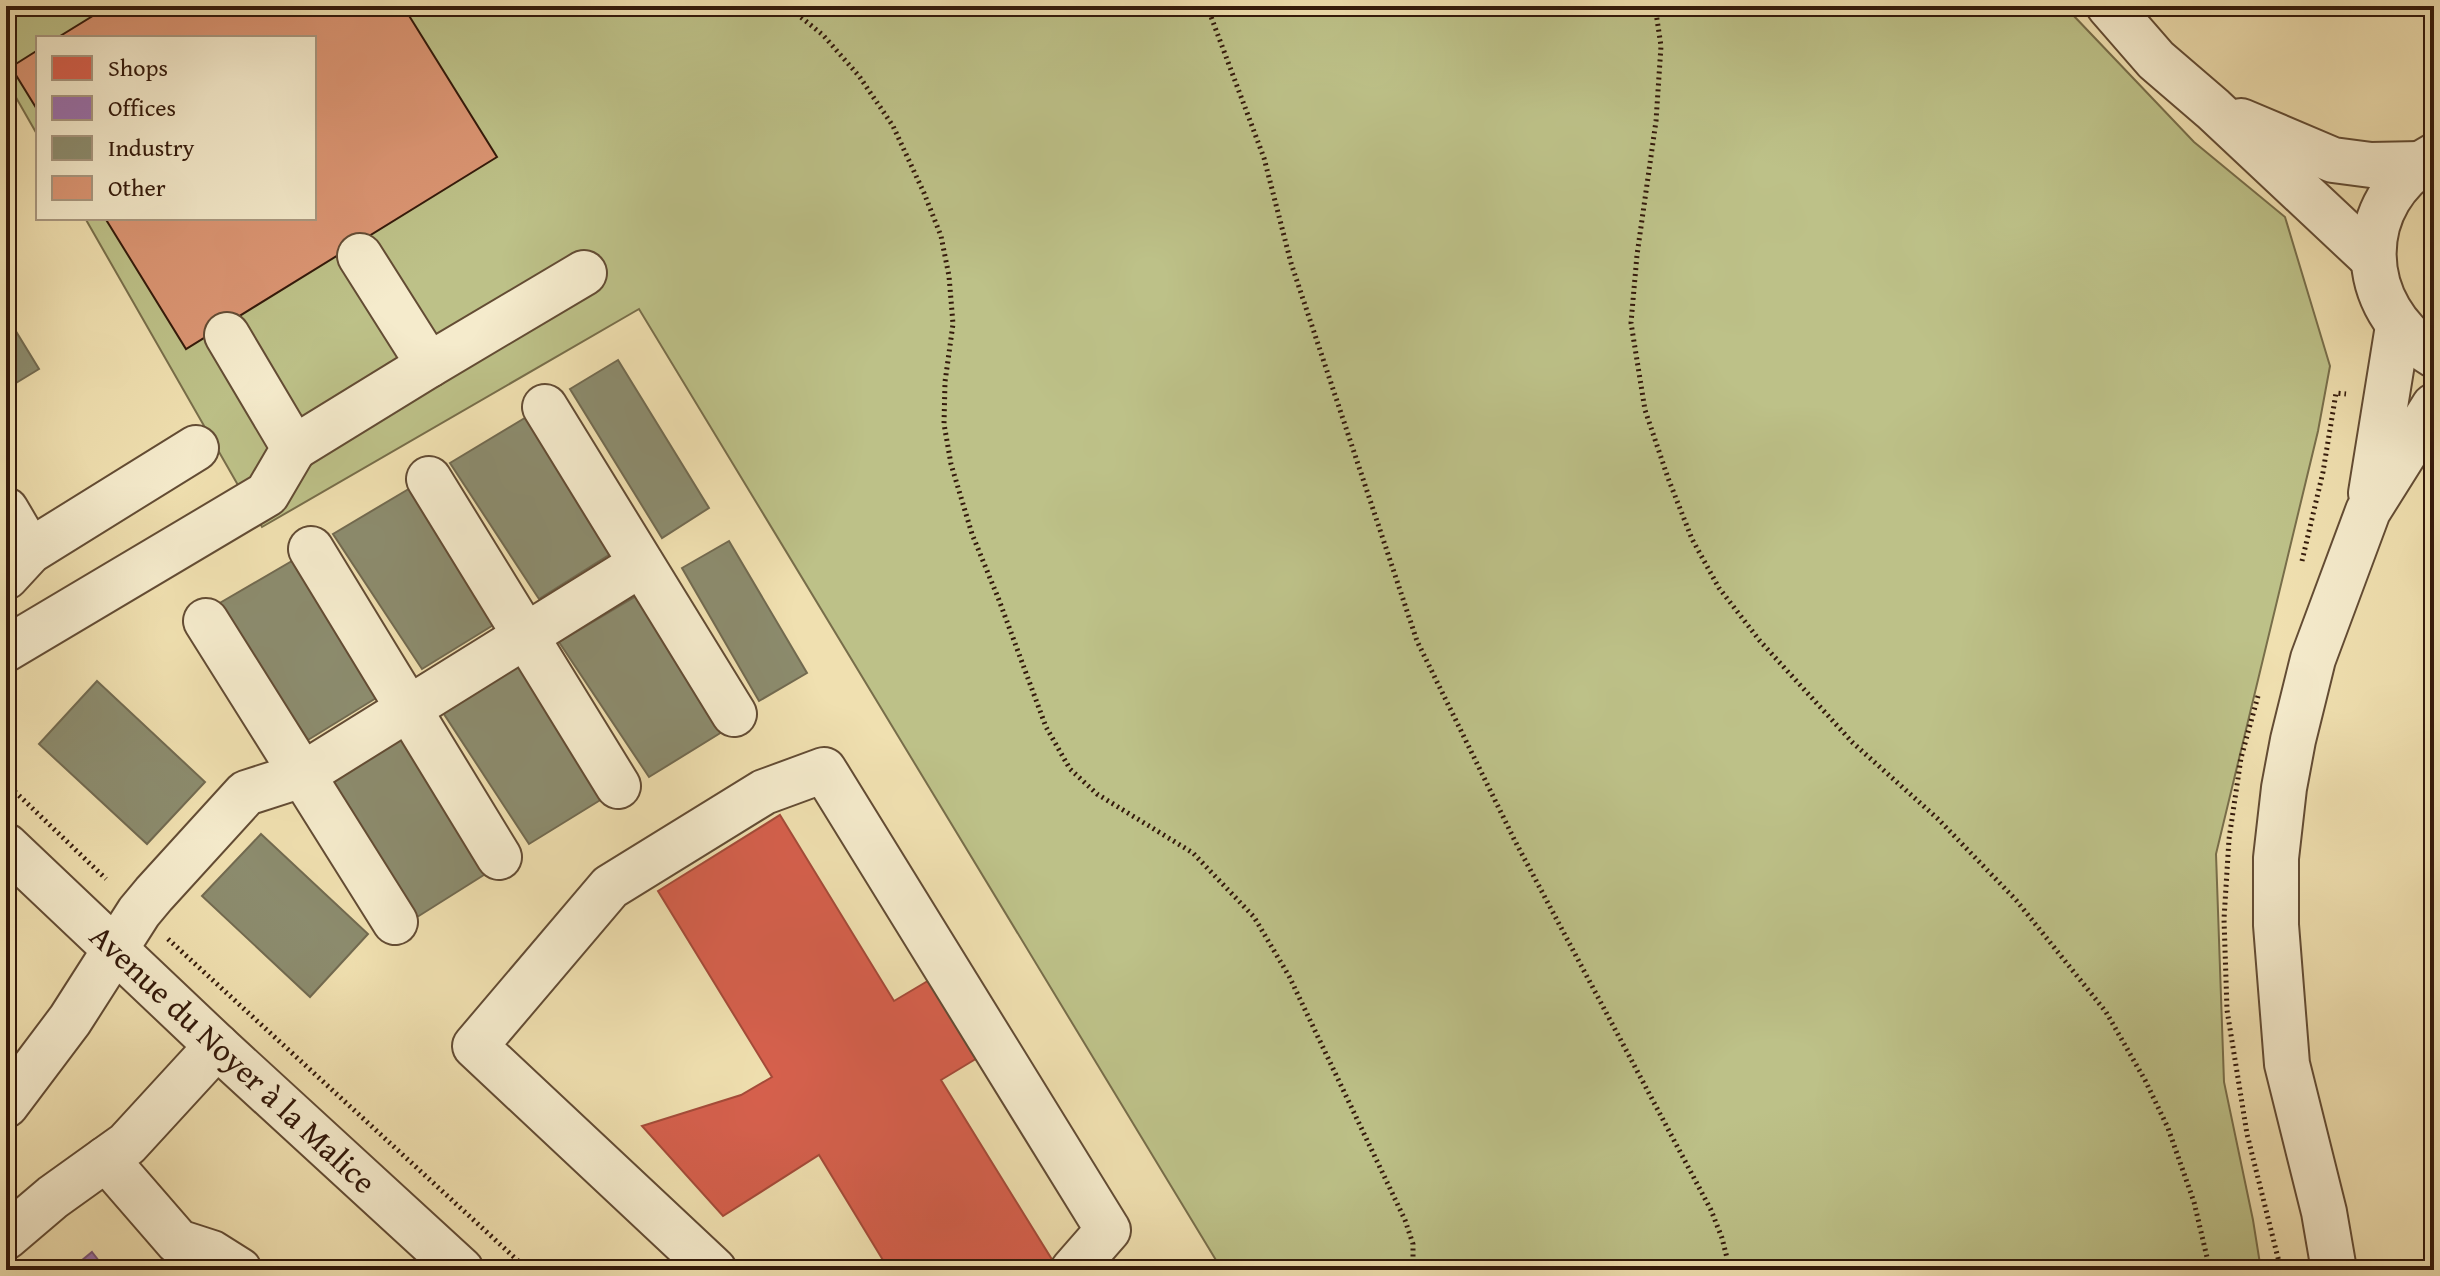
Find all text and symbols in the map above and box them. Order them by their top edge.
legend [36,36,316,220]
text: Shops [108,50,168,85]
text: Offices [108,90,176,125]
text: Industry [108,130,195,165]
text: Other [108,170,166,205]
street label: Avenue du Noyer à la Malice [80,913,387,1204]

